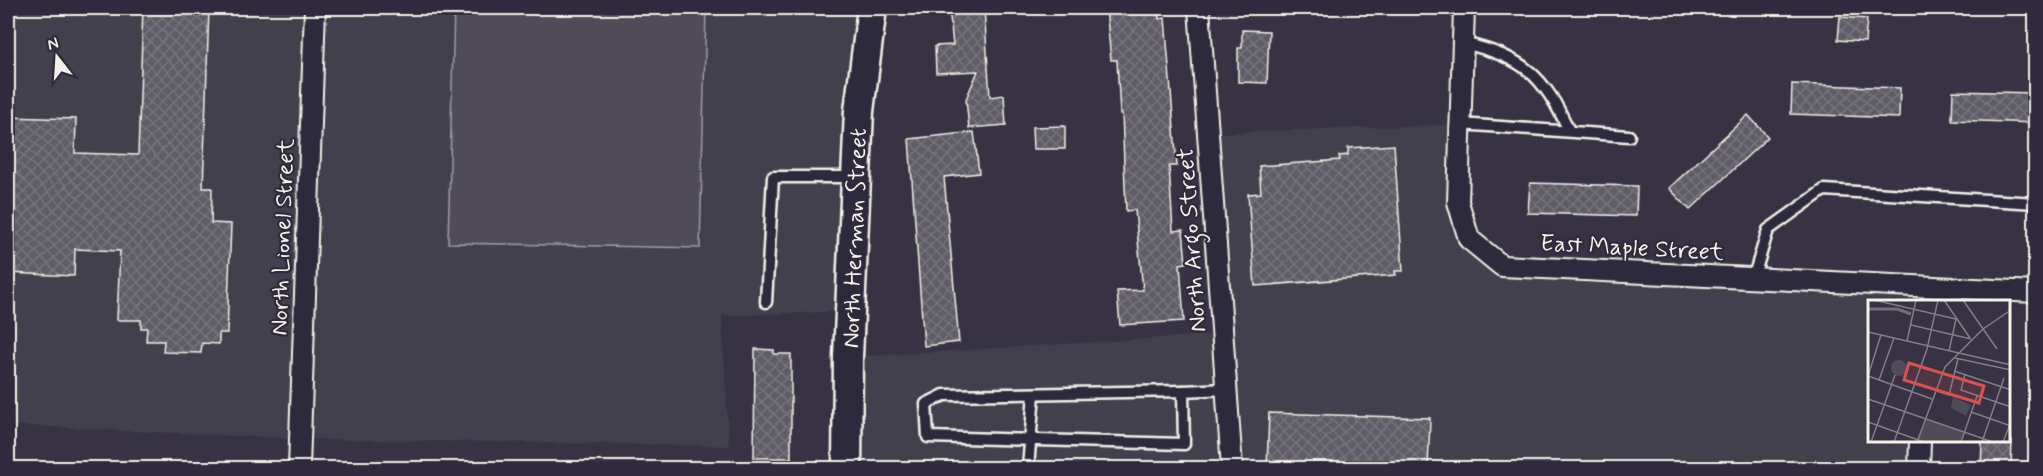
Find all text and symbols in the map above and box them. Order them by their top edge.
north arrow [27,27,87,87]
text: N [45,32,61,56]
street label: North Herman Street [836,127,875,349]
street label: North Lionel Street [265,138,302,336]
street label: North Argo Street [1171,146,1217,333]
street label: East Maple Street [1539,228,1725,269]
inset map [1868,300,2010,443]

